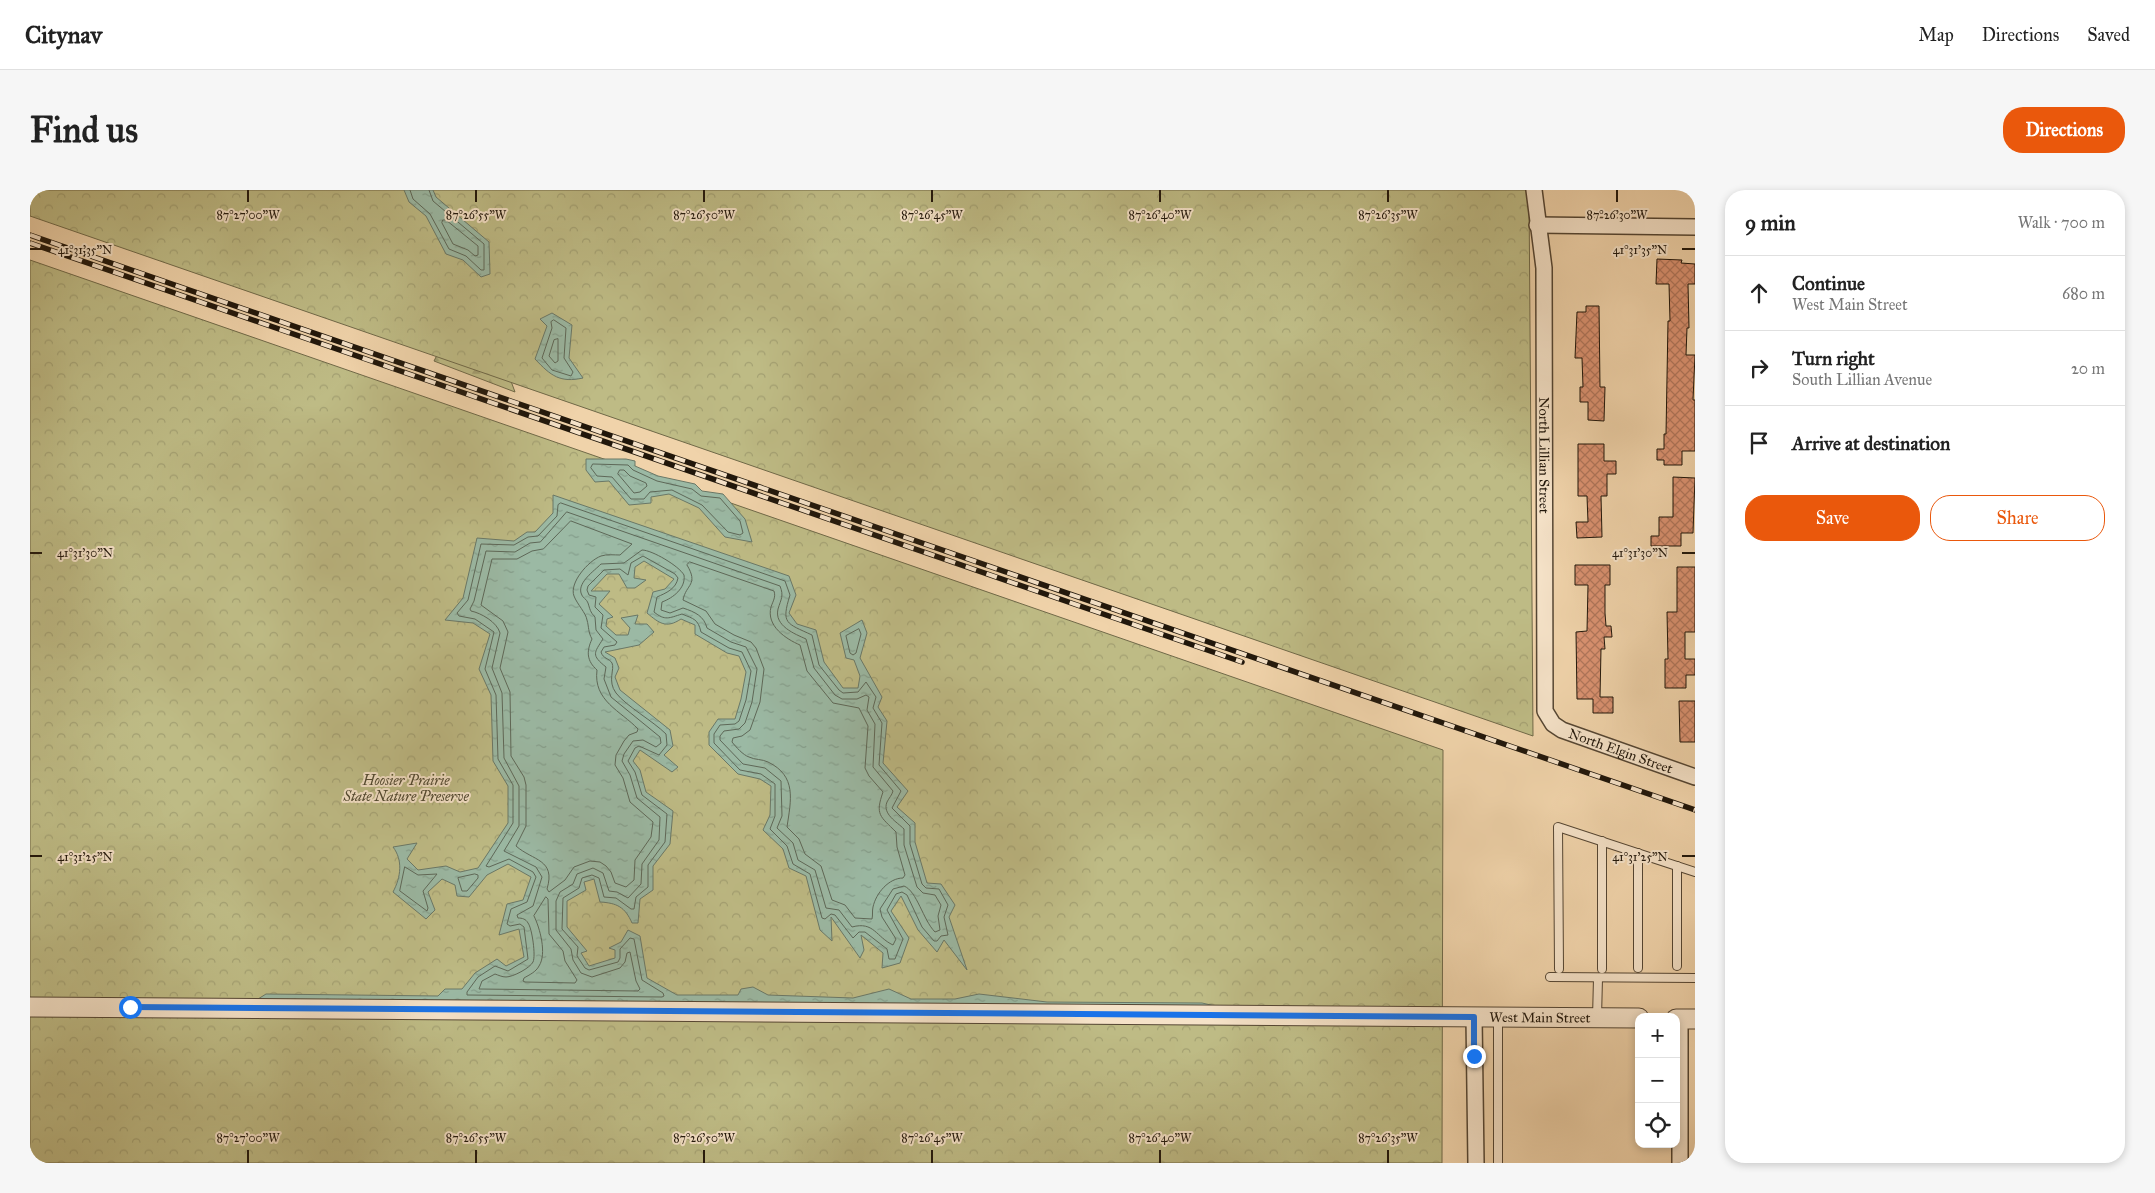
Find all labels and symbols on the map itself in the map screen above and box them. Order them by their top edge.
text: 87°27'00"W [216,208,280,222]
text: 87°26'55"W [446,208,507,222]
text: 87°26'50"W [673,208,735,222]
text: 87°26'45"W [901,208,963,222]
text: 87°26'40"W [1129,208,1192,222]
text: 87°26'35"W [1358,208,1418,222]
text: 87°26'30"W [1587,208,1648,222]
text: 41°31'35"N [58,243,112,257]
text: 41°31'35"N [1613,243,1667,257]
street label: North Lillian Street [1535,397,1553,514]
text: 41°31'30"N [57,546,113,560]
text: 41°31'30"N [1612,546,1668,560]
street label: North Elgin Street [1566,725,1675,777]
park label: Hoosier Prairie State Nature Preserve [342,772,469,805]
text: 41°31'25"N [57,850,113,864]
text: 41°31'25"N [1612,850,1668,864]
route start [119,996,142,1019]
street label: West Main Street [1489,1009,1591,1027]
route end [1463,1045,1486,1068]
text: 87°27'00"W [216,1131,280,1145]
text: 87°26'55"W [446,1131,507,1145]
text: 87°26'50"W [673,1131,735,1145]
text: 87°26'45"W [901,1131,963,1145]
text: 87°26'40"W [1129,1131,1192,1145]
text: 87°26'35"W [1358,1131,1418,1145]

